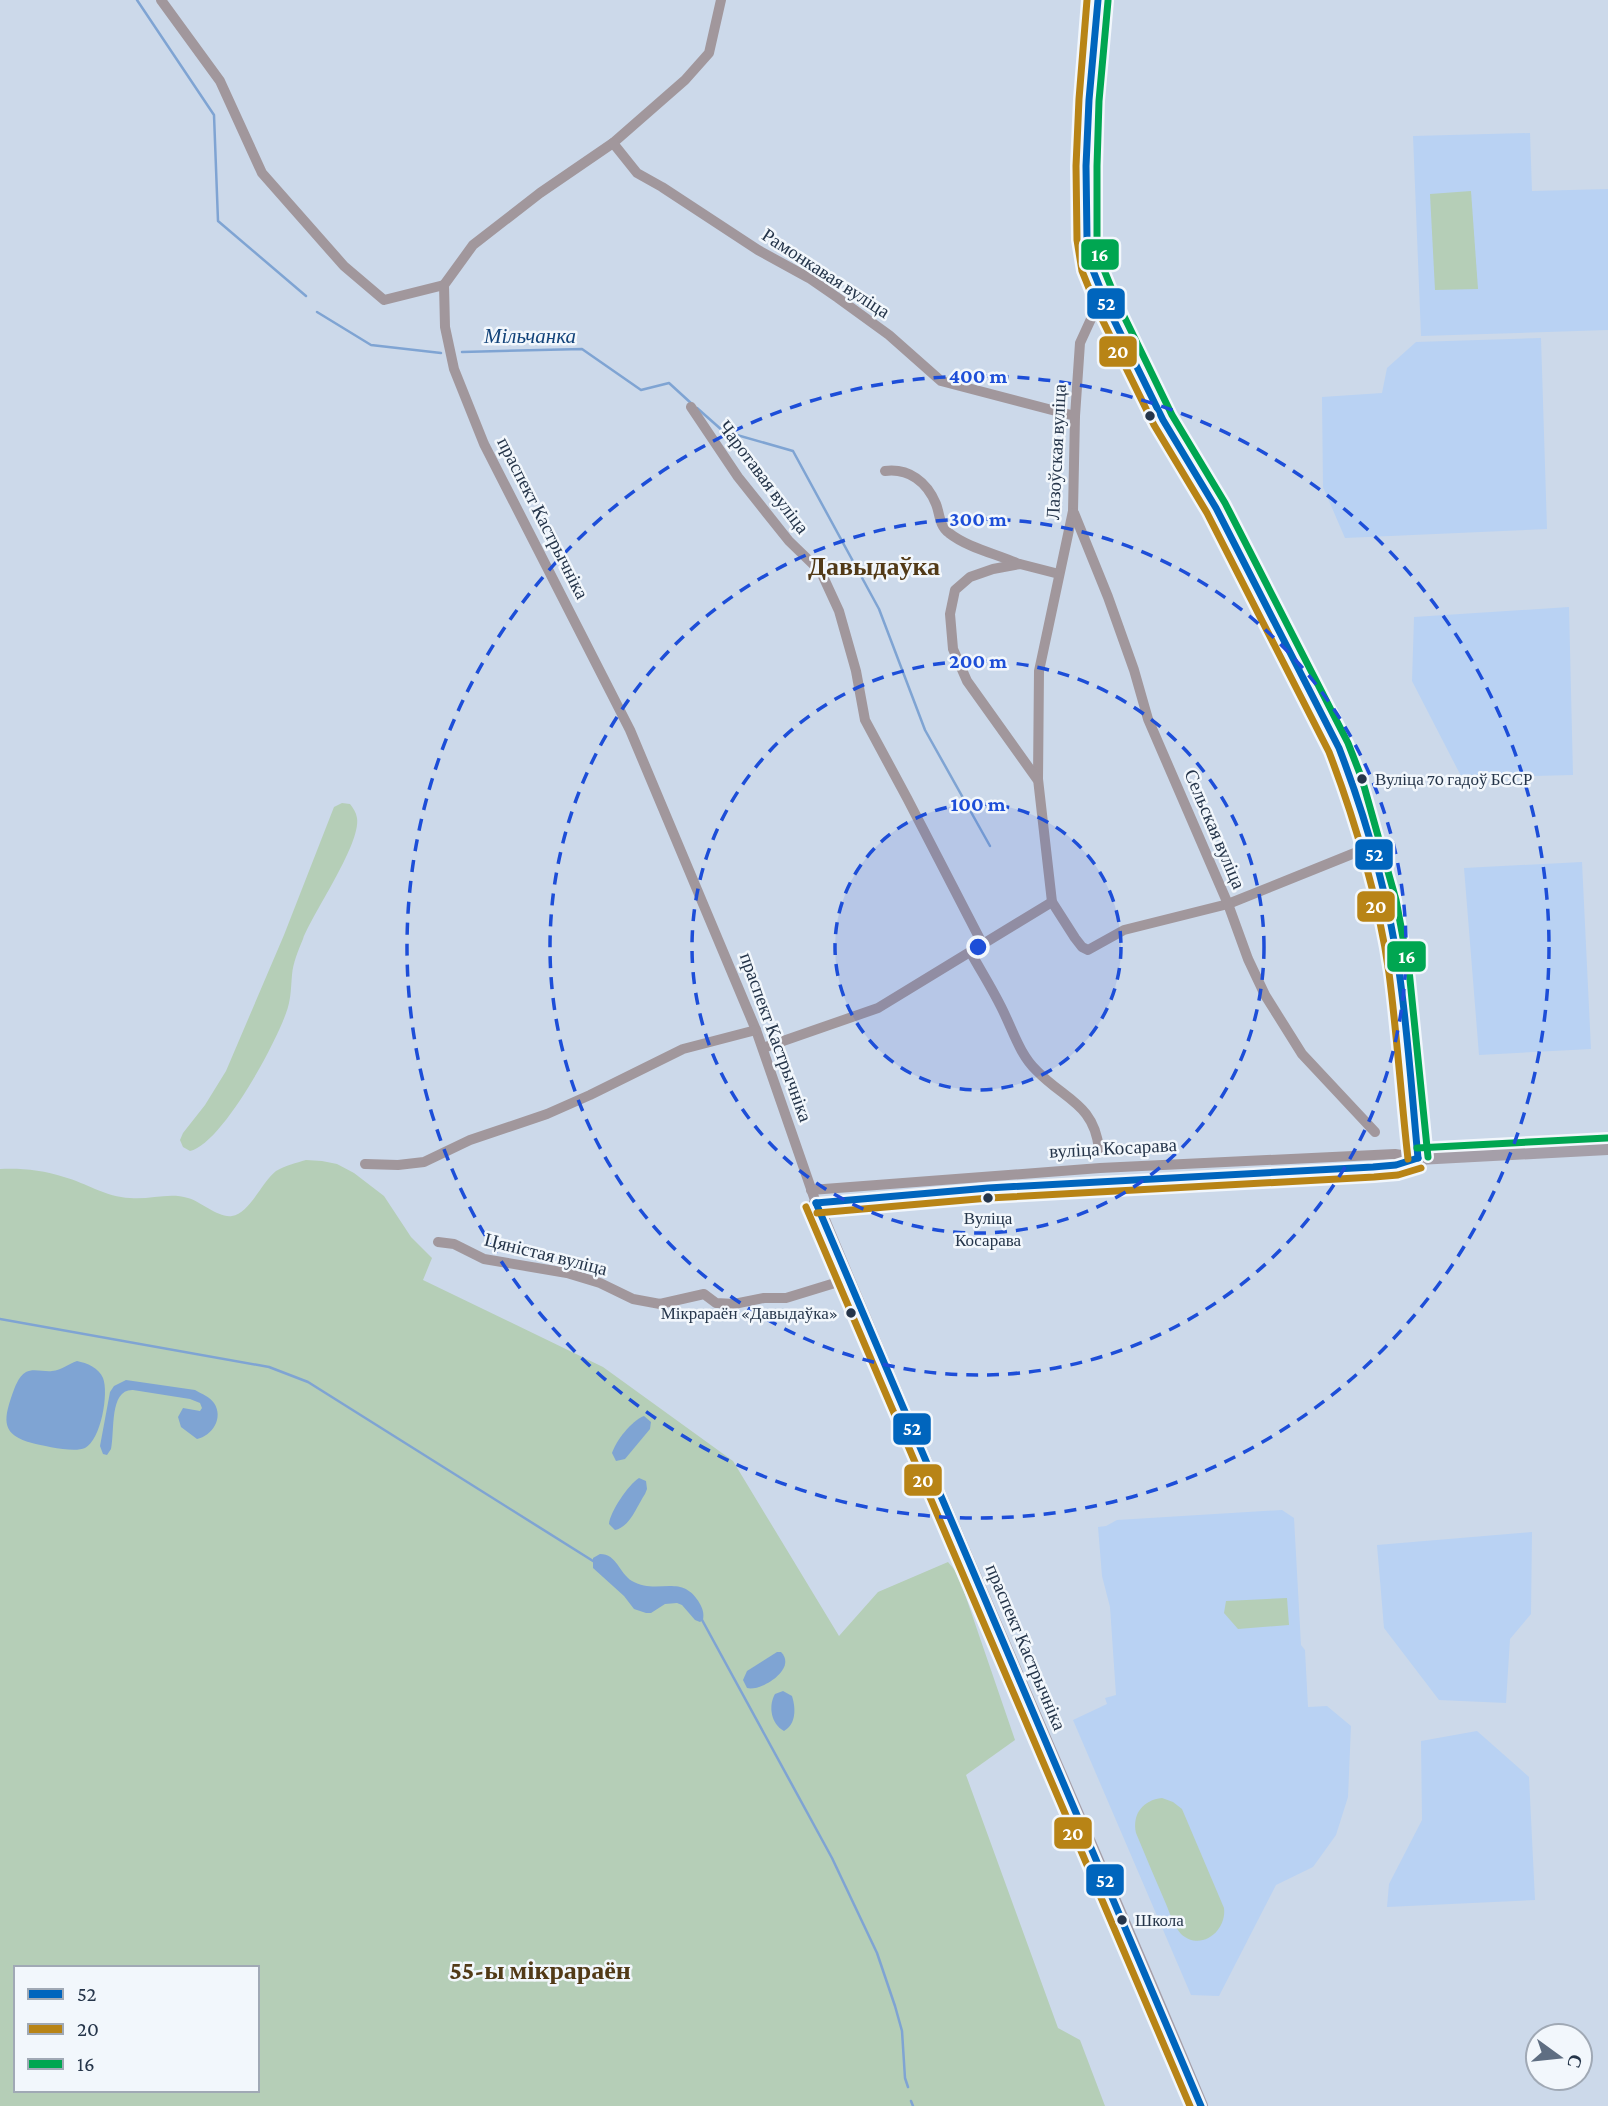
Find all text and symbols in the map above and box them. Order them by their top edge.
street label: Рамонкавая вуліца [758,224,894,322]
line badge: 16 [1080,238,1120,271]
text: 16 [1091,244,1109,265]
line badge: 52 [1086,287,1126,320]
text: 52 [1097,293,1116,314]
water label: Мільчанка [483,324,576,348]
line badge: 20 [1098,335,1138,368]
text: 20 [1107,341,1129,362]
text: 400 m [949,364,1008,388]
street label: Лазоўская вуліца [1042,383,1070,521]
unlabelled marker [1143,409,1157,423]
street label: Чаротавая вуліца [715,416,814,538]
street label: праспект Кастрычніка [493,434,593,603]
text: 300 m [949,507,1007,531]
district label: Давыдаўка [808,552,940,581]
text: 200 m [949,649,1007,673]
street label: Сельская вуліца [1180,766,1250,893]
place label: Вуліца 70 гадоў БССР [1375,770,1532,789]
marker: Вуліца 70 гадоў БССР [1355,772,1369,786]
text: 100 m [950,792,1006,816]
line badge: 52 [1354,838,1394,871]
text: 52 [1365,844,1384,865]
line badge: 20 [1356,890,1396,923]
text: 20 [1365,896,1387,917]
centre of rings [966,935,990,959]
line badge: 16 [1386,940,1427,973]
text: 16 [1398,946,1416,967]
street label: праспект Кастрычніка [736,950,817,1125]
street label: вуліца Косарава [1049,1134,1178,1162]
marker: Вуліца Косарава [981,1191,995,1205]
place label: Вуліца Косарава [955,1209,1022,1250]
street label: Цяністая вуліца [482,1229,610,1280]
place label: Мікрараён «Давыдаўка» [661,1304,838,1323]
marker: Мікрараён «Давыдаўка» [844,1306,858,1320]
line badge: 52 [892,1412,932,1446]
text: 52 [903,1418,922,1439]
line badge: 20 [903,1463,943,1497]
text: 20 [912,1470,934,1491]
street label: праспект Кастрычніка [981,1561,1071,1734]
line badge: 20 [1053,1816,1093,1850]
text: 20 [1062,1823,1084,1844]
line badge: 52 [1085,1863,1125,1897]
text: 52 [1096,1870,1115,1891]
place label: Школа [1135,1911,1184,1930]
marker: Школа [1115,1913,1129,1927]
district label: 55-ы мікрараён [449,1956,631,1985]
legend [14,1966,259,2092]
text: 52 [77,1982,96,2006]
text: 20 [77,2017,99,2041]
north arrow [1524,2022,1594,2092]
text: 16 [77,2052,95,2076]
text: С [1563,2052,1587,2071]

